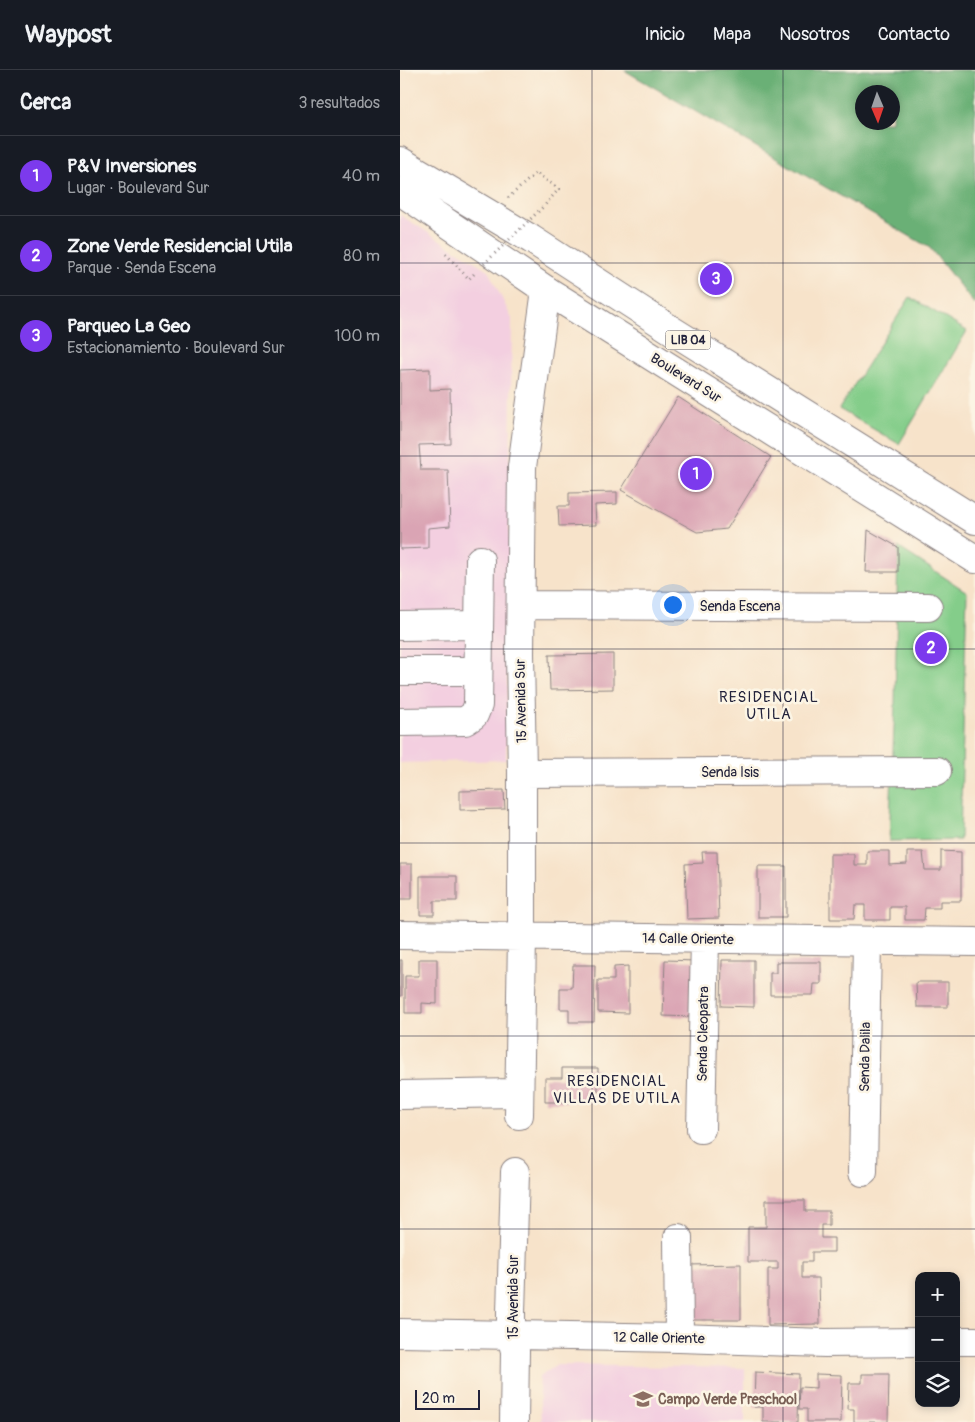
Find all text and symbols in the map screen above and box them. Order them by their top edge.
text: Waypost [25,20,112,49]
text: Inicio [644,23,685,46]
text: Mapa [713,23,751,46]
text: Nosotros [779,23,850,46]
text: Contacto [878,23,950,46]
north arrow [855,85,900,130]
text: Cerca [20,89,71,116]
text: 3 resultados [298,93,380,113]
text: P&V Inversiones [67,154,196,178]
text: 1 [33,166,39,186]
text: 40 m [342,166,380,186]
text: Lugar · Boulevard Sur [67,178,209,198]
text: Zone Verde Residencial Utila [67,234,293,258]
text: 2 [32,246,40,266]
text: 80 m [343,246,380,266]
text: Parque · Senda Escena [67,258,216,278]
pin: 3 [700,260,732,298]
text: Parqueo La Geo [67,314,190,338]
text: 3 [32,326,40,346]
text: 100 m [334,326,380,346]
road number: LIB 04 [666,330,710,350]
text: Estacionamiento · Boulevard Sur [67,338,285,358]
street label: Boulevard Sur [647,349,725,407]
pin: 1 [680,455,712,493]
your location [660,592,686,618]
street label: Senda Escena [700,598,780,615]
pin: 2 [915,629,947,667]
street label: 15 Avenida Sur [512,659,530,743]
district label: RESIDENCIAL UTILA [719,688,819,724]
street label: Senda Isis [701,764,760,781]
street label: 14 Calle Oriente [642,930,734,948]
street label: Senda Cleopatra [694,986,712,1082]
street label: Senda Dalila [856,1022,874,1092]
district label: RESIDENCIAL VILLAS DE UTILA [553,1072,681,1108]
street label: 15 Avenida Sur [505,1255,522,1339]
map controls [915,1272,960,1407]
button: + [915,1272,960,1317]
button: − [915,1317,960,1362]
street label: 12 Calle Oriente [613,1329,705,1347]
button: layers [915,1362,960,1407]
scale bar [415,1387,480,1410]
school or university icon: Campo Verde Preschool [632,1388,654,1410]
text: 20 m [422,1390,455,1407]
place label: Campo Verde Preschool [658,1391,797,1408]

